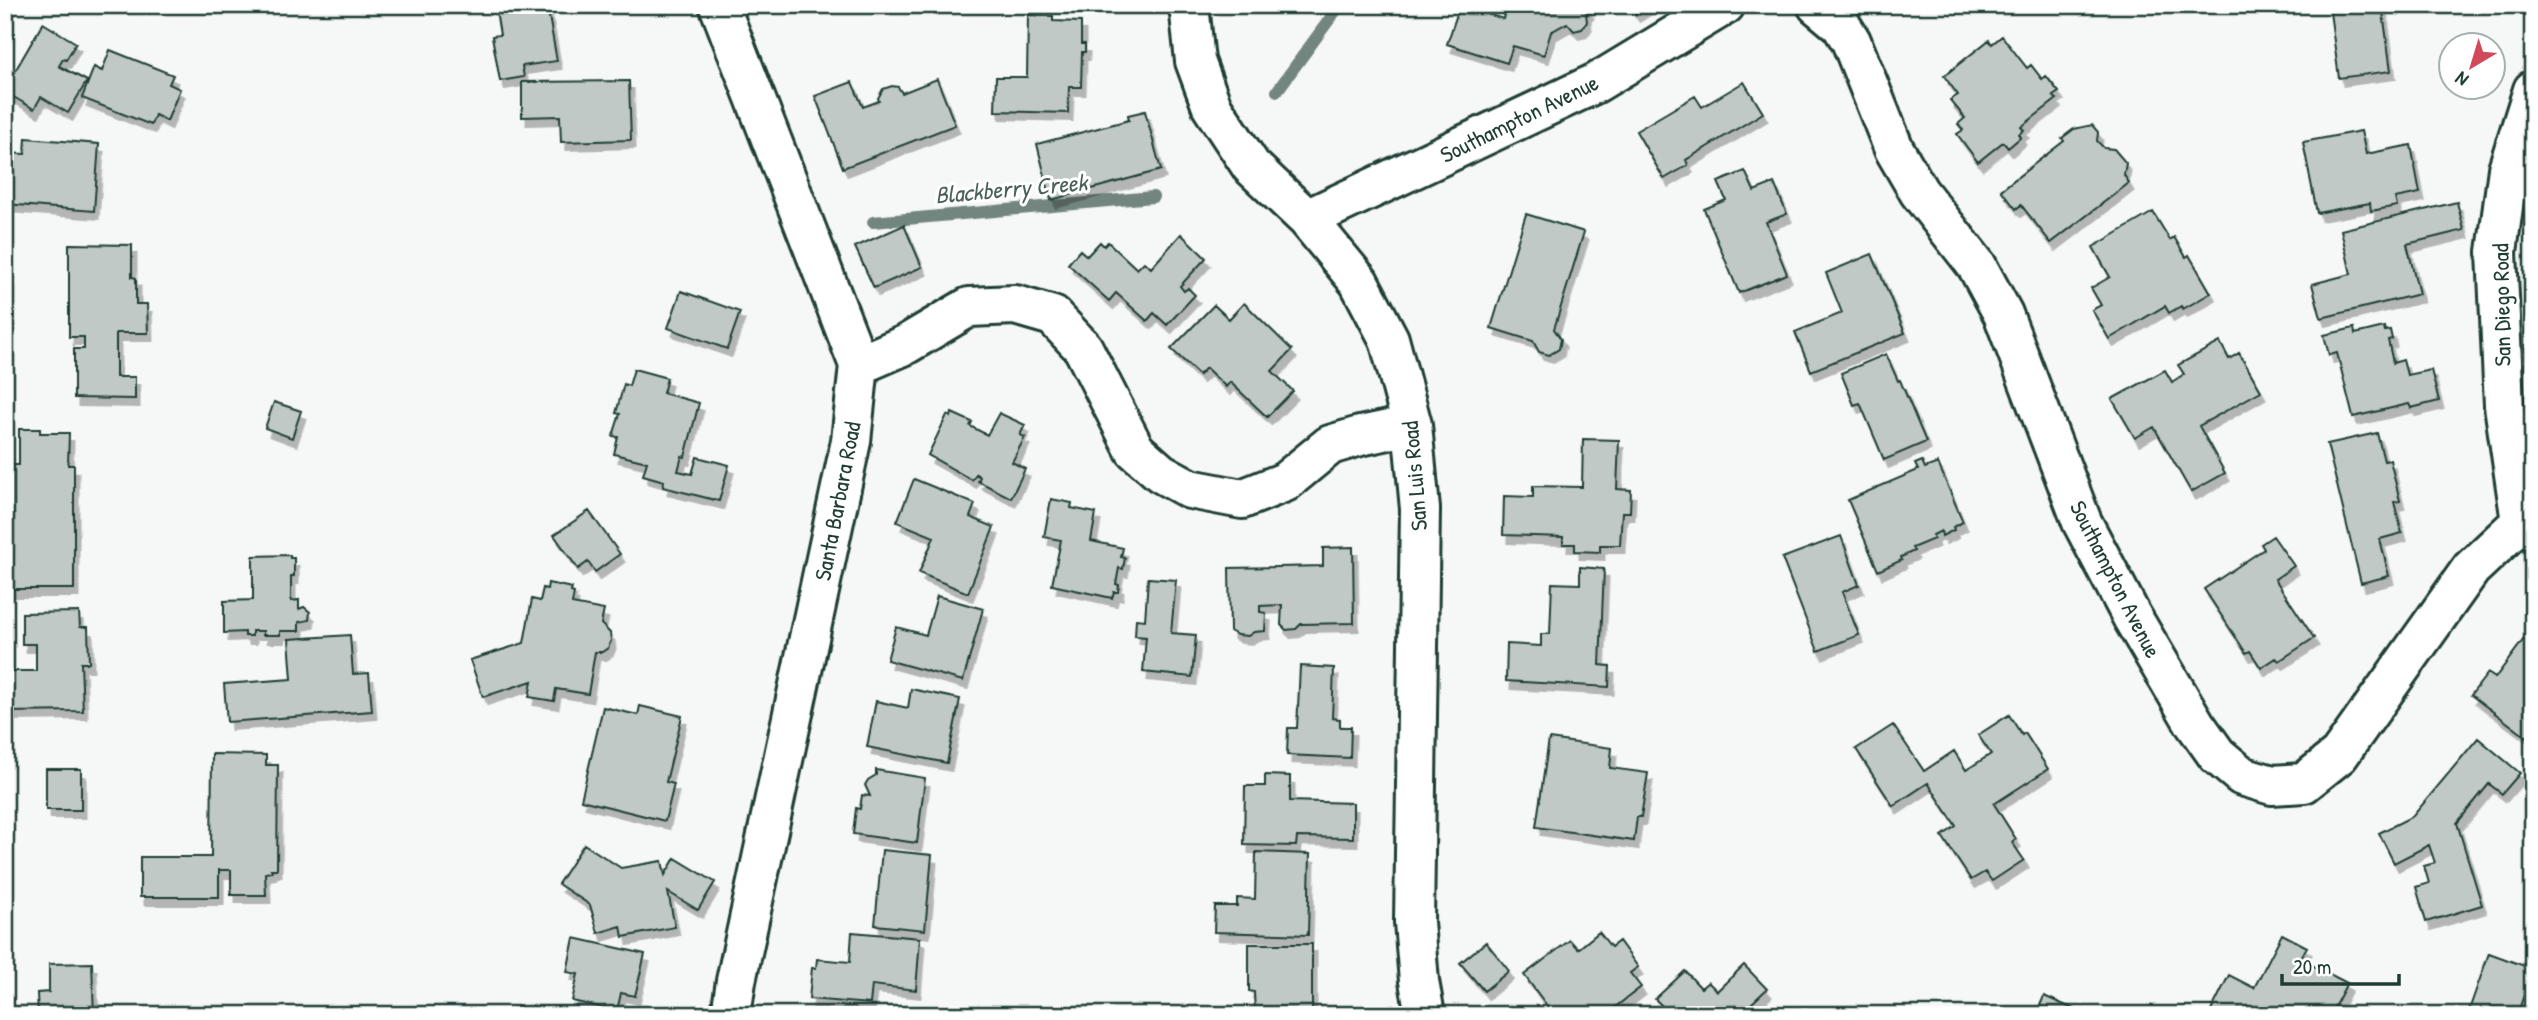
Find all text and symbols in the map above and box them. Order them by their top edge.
north arrow [2436,32,2506,102]
street label: Southampton Avenue [1435,66,1603,170]
text: N [2450,66,2474,93]
water label: Blackberry Creek [934,165,1090,212]
street label: San Diego Road [2484,243,2518,367]
street label: Santa Barbara Road [806,419,868,583]
street label: San Luis Road [1394,420,1434,532]
street label: Southampton Avenue [2063,495,2169,663]
scale bar [2282,943,2400,987]
text: 20 m [2293,952,2331,981]

